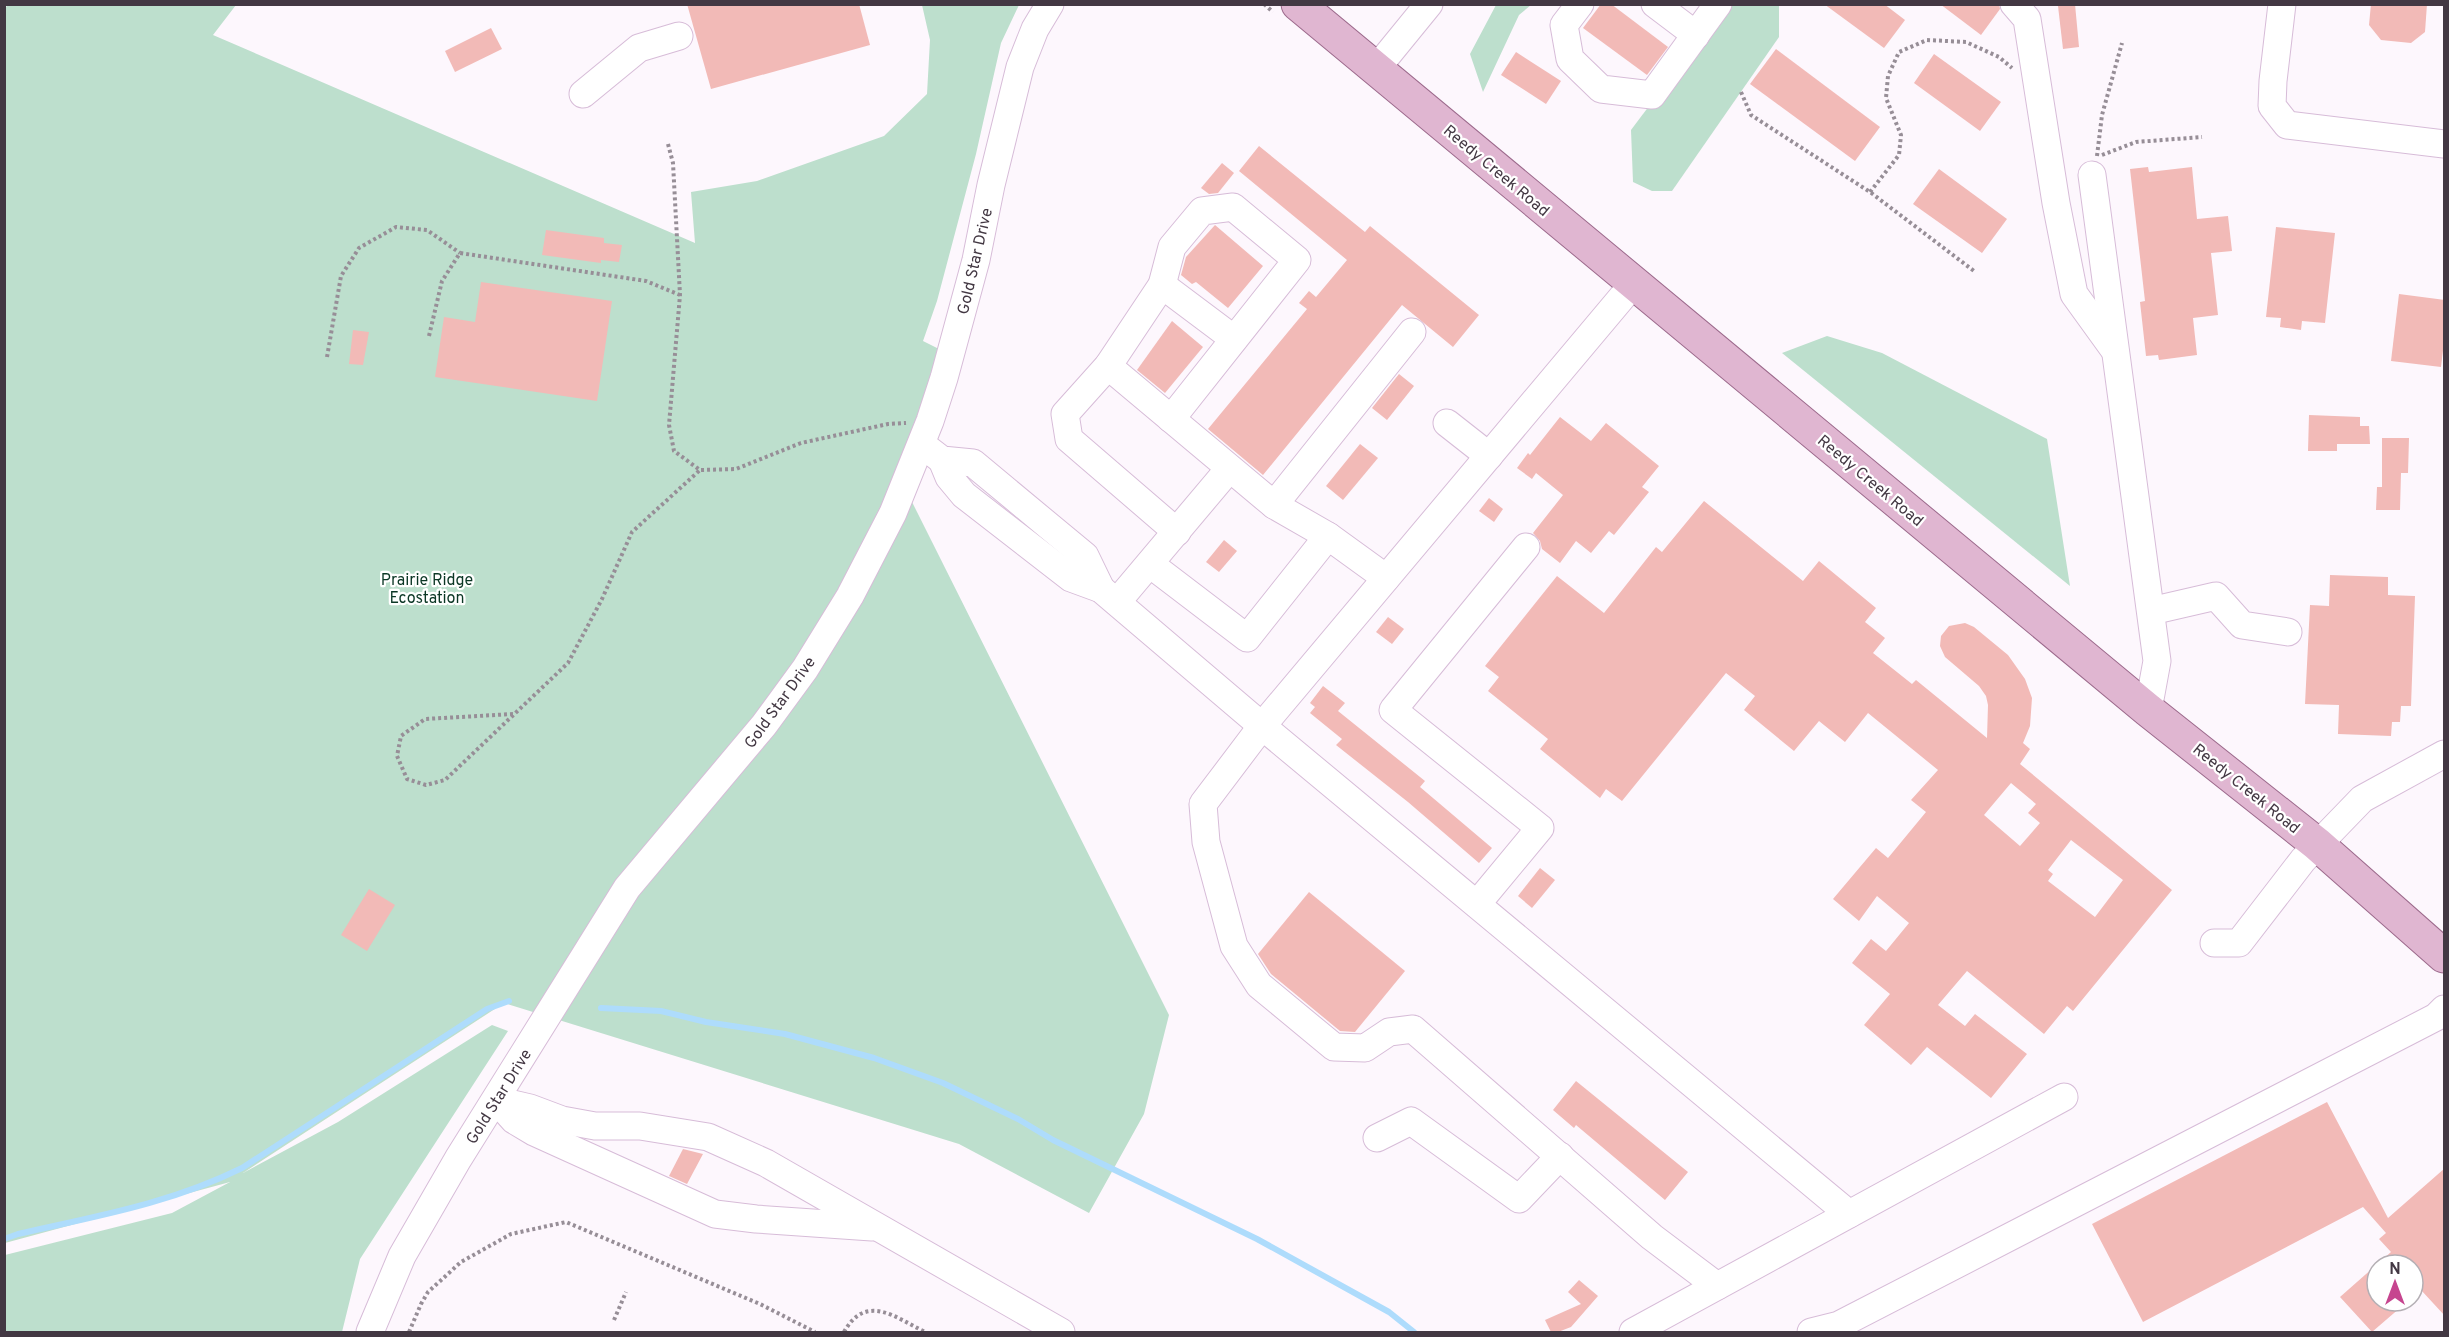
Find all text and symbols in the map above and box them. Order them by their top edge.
street label: Reedy Creek Road [1439,121,1553,222]
street label: Gold Star Drive [954,206,998,317]
street label: Reedy Creek Road [1813,431,1927,532]
park label: Prairie Ridge Ecostation [381,571,473,609]
street label: Gold Star Drive [741,653,821,753]
street label: Reedy Creek Road [2188,740,2303,839]
street label: Gold Star Drive [462,1046,537,1148]
north arrow [2365,1253,2425,1313]
text: N [2389,1260,2401,1280]

